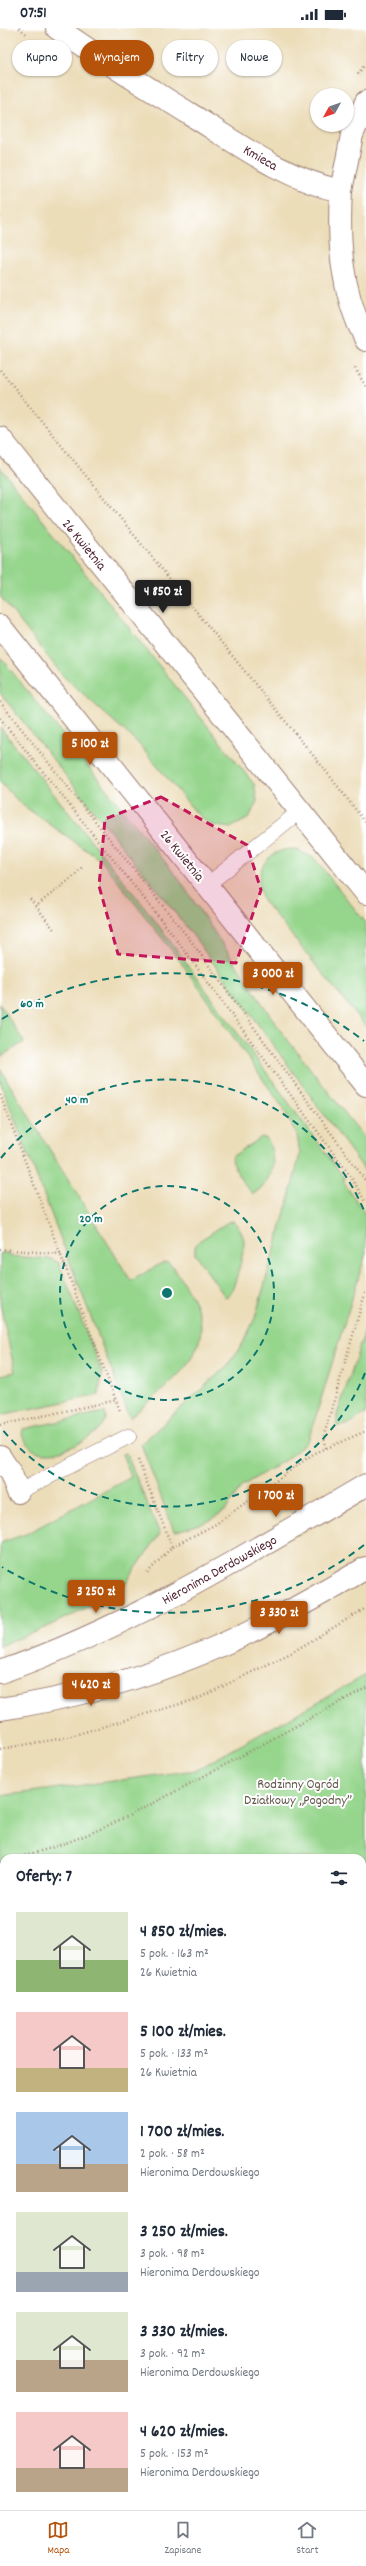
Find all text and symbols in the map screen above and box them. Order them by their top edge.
text: 07:51 [20,3,47,25]
chip: Kupno [12,40,72,76]
chip: Wynajem [80,40,154,76]
chip: Filtry [162,40,218,76]
chip: Nowe [226,40,282,76]
north arrow [310,88,354,132]
map controls [310,88,354,132]
street label: Kmieca [239,141,281,177]
street label: 26 Kwietnia [56,515,111,576]
pin: 4 850 zł [122,580,204,614]
text: 4 850 zł [144,583,182,602]
pin: 5 100 zł [49,732,131,766]
text: 5 100 zł [71,735,109,754]
street label: 26 Kwietnia [154,826,209,887]
pin: 3 000 zł [232,962,314,996]
text: 3 000 zł [252,965,294,984]
text: 60 m [20,996,44,1013]
text: 40 m [66,1092,88,1109]
text: 20 m [80,1211,102,1228]
centre of rings [160,1286,174,1300]
pin: 1 700 zł [235,1484,317,1518]
text: 1 700 zł [258,1487,294,1506]
street label: Hieronima Derdowskiego [159,1531,281,1611]
pin: 3 250 zł [55,1580,137,1614]
text: 3 250 zł [77,1583,115,1602]
pin: 3 330 zł [238,1601,320,1635]
text: 3 330 zł [260,1604,298,1623]
pin: 4 620 zł [50,1673,132,1707]
text: 4 620 zł [72,1676,110,1695]
park label: Rodzinny Ogród Działkowy „Pogodny” [244,1775,352,1811]
text: Oferty: 7 [16,1866,72,1890]
icon: filters [328,1867,350,1889]
text: 4 850 zł/mies. [140,1921,227,1945]
icon: home [48,1928,96,1976]
text: 5 pok. · 163 m² [140,1945,209,1964]
text: 26 Kwietnia [140,1964,197,1983]
text: 5 100 zł/mies. [140,2021,226,2045]
icon: home [48,2028,96,2076]
text: 5 pok. · 133 m² [140,2045,208,2064]
text: 26 Kwietnia [140,2064,197,2083]
text: 1 700 zł/mies. [140,2121,224,2145]
icon: home [48,2128,96,2176]
text: 2 pok. · 58 m² [140,2145,205,2164]
text: Hieronima Derdowskiego [140,2164,260,2183]
text: 3 250 zł/mies. [140,2221,228,2245]
icon: home [48,2228,96,2276]
text: 3 pok. · 98 m² [140,2245,205,2264]
text: Hieronima Derdowskiego [140,2264,260,2283]
text: 3 330 zł/mies. [140,2321,228,2345]
icon: home [48,2328,96,2376]
text: 3 pok. · 92 m² [140,2345,205,2364]
text: Hieronima Derdowskiego [140,2364,260,2383]
text: 4 620 zł/mies. [140,2421,228,2445]
icon: home [48,2428,96,2476]
text: 5 pok. · 153 m² [140,2445,208,2464]
text: Hieronima Derdowskiego [140,2464,260,2483]
tab: Mapa [47,2519,69,2559]
tab: Zapisane [164,2519,201,2559]
tab: Start [296,2519,318,2559]

